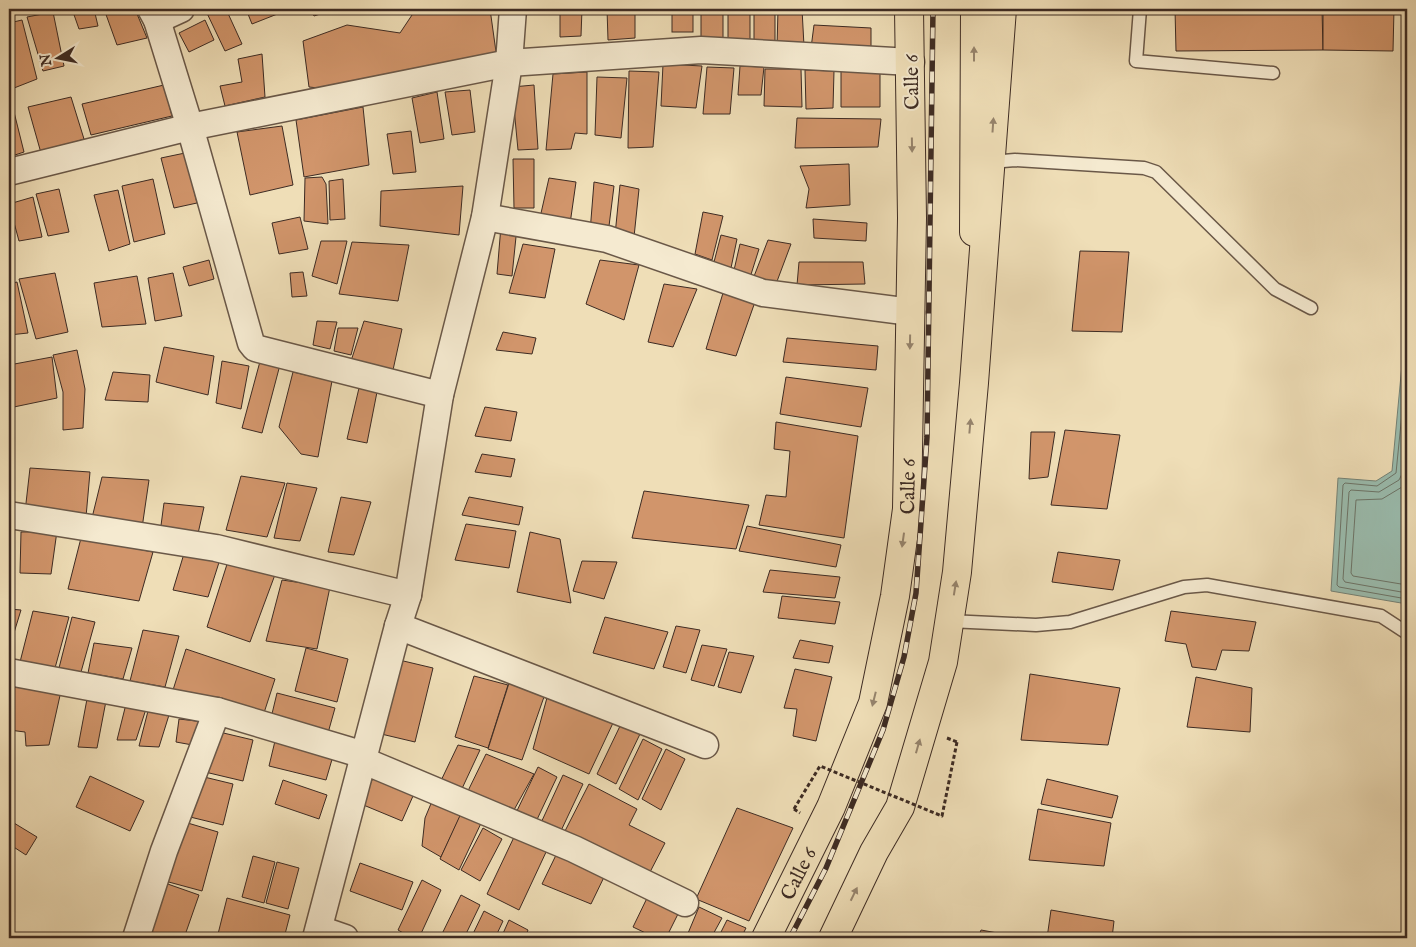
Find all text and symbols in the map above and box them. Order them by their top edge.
north arrow [32,32,82,82]
one-way arrow [970,46,978,62]
text: N [36,53,56,69]
street label: Calle 6 [900,53,925,110]
one-way arrow [990,117,998,133]
one-way arrow [908,137,916,153]
one-way arrow [906,335,914,351]
one-way arrow [966,418,974,434]
street label: Calle 6 [896,458,922,515]
one-way arrow [899,532,907,548]
one-way arrow [951,579,959,595]
one-way arrow [870,692,878,707]
one-way arrow [914,738,922,753]
street label: Calle 6 [776,843,823,905]
one-way arrow [850,887,858,901]

